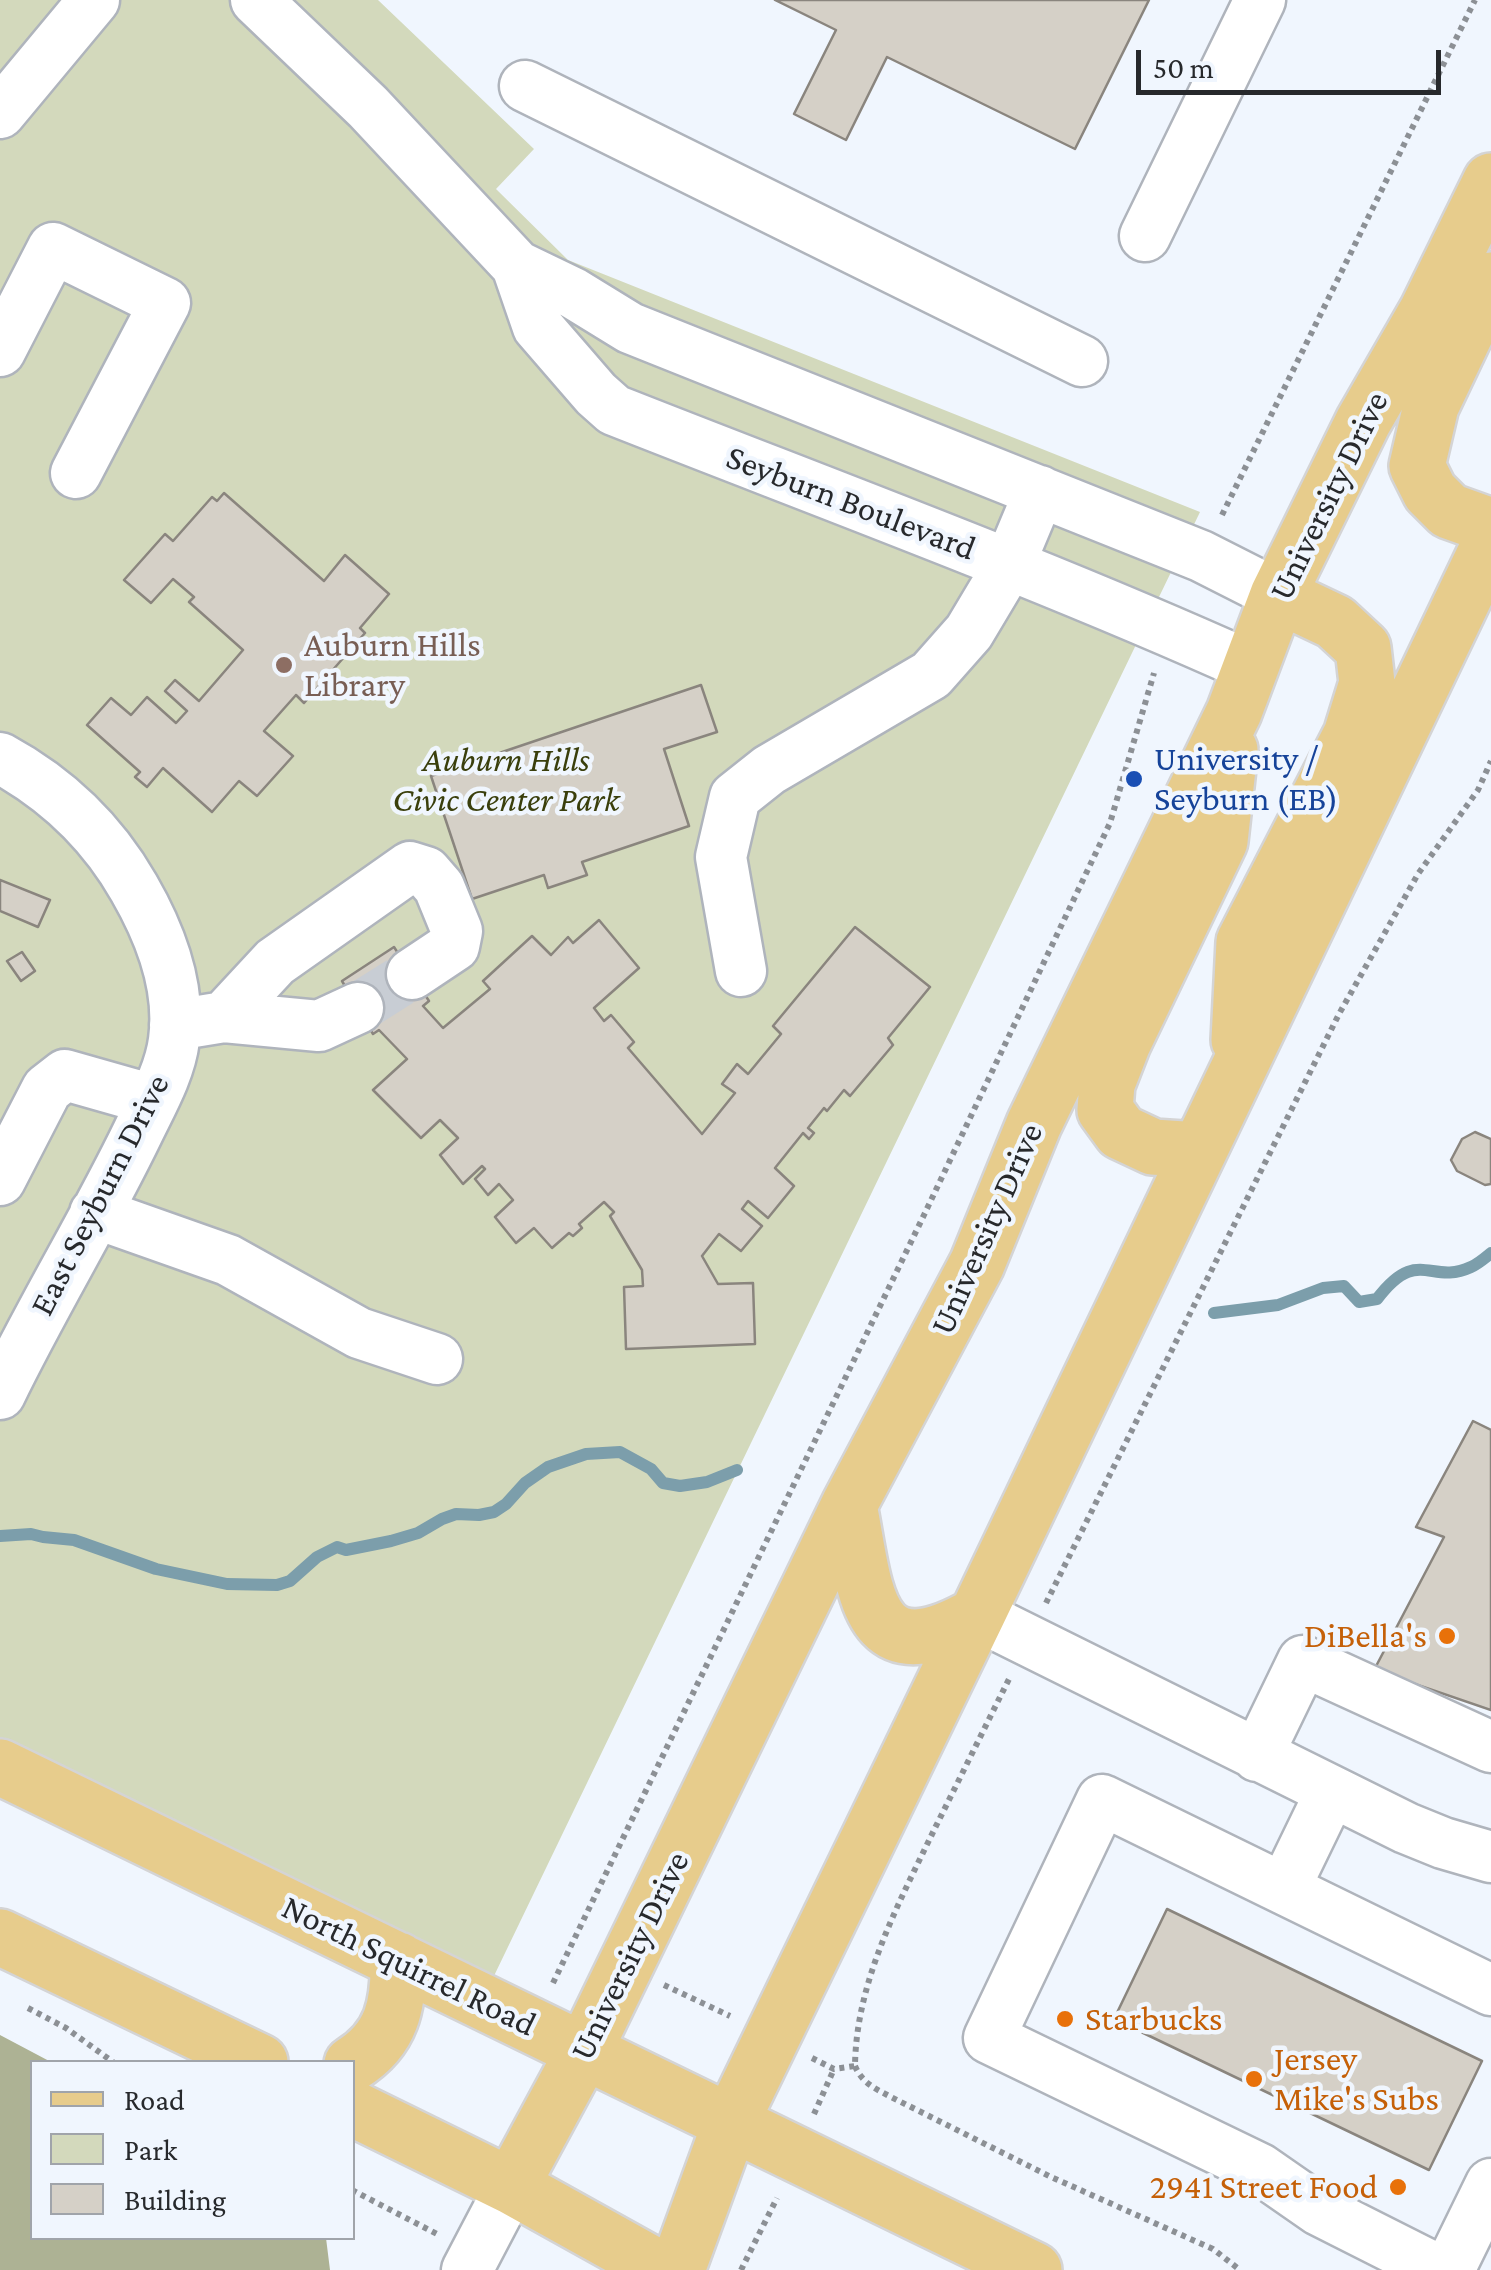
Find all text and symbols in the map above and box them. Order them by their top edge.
scale bar [1141,30,1446,92]
text: 50 m [1153,51,1214,84]
street label: University Drive [1260,385,1398,607]
street label: Seyburn Boulevard [720,436,982,570]
place label: Auburn Hills Library [304,624,481,706]
marker: Auburn Hills Library [273,654,295,676]
place label: University / Seyburn (EB) [1154,738,1338,820]
park label: Auburn Hills Civic Center Park [392,739,620,821]
marker: University / Seyburn (EB) [1123,768,1145,790]
street label: East Seyburn Drive [21,1067,179,1323]
street label: University Drive [922,1117,1052,1341]
place label: DiBella's [1304,1615,1427,1657]
marker: DiBella's [1436,1625,1458,1647]
street label: University Drive [561,1845,699,2067]
street label: North Squirrel Road [275,1886,543,2046]
place label: Starbucks [1085,1998,1222,2040]
marker: Starbucks [1054,2008,1076,2030]
place label: Jersey Mike's Subs [1274,2038,1439,2120]
legend [30,2060,355,2240]
marker: Jersey Mike's Subs [1243,2068,1265,2090]
text: Road [124,2083,185,2116]
text: Park [124,2133,177,2166]
place label: 2941 Street Food [1150,2166,1378,2208]
marker: 2941 Street Food [1387,2176,1409,2198]
text: Building [124,2183,226,2216]

